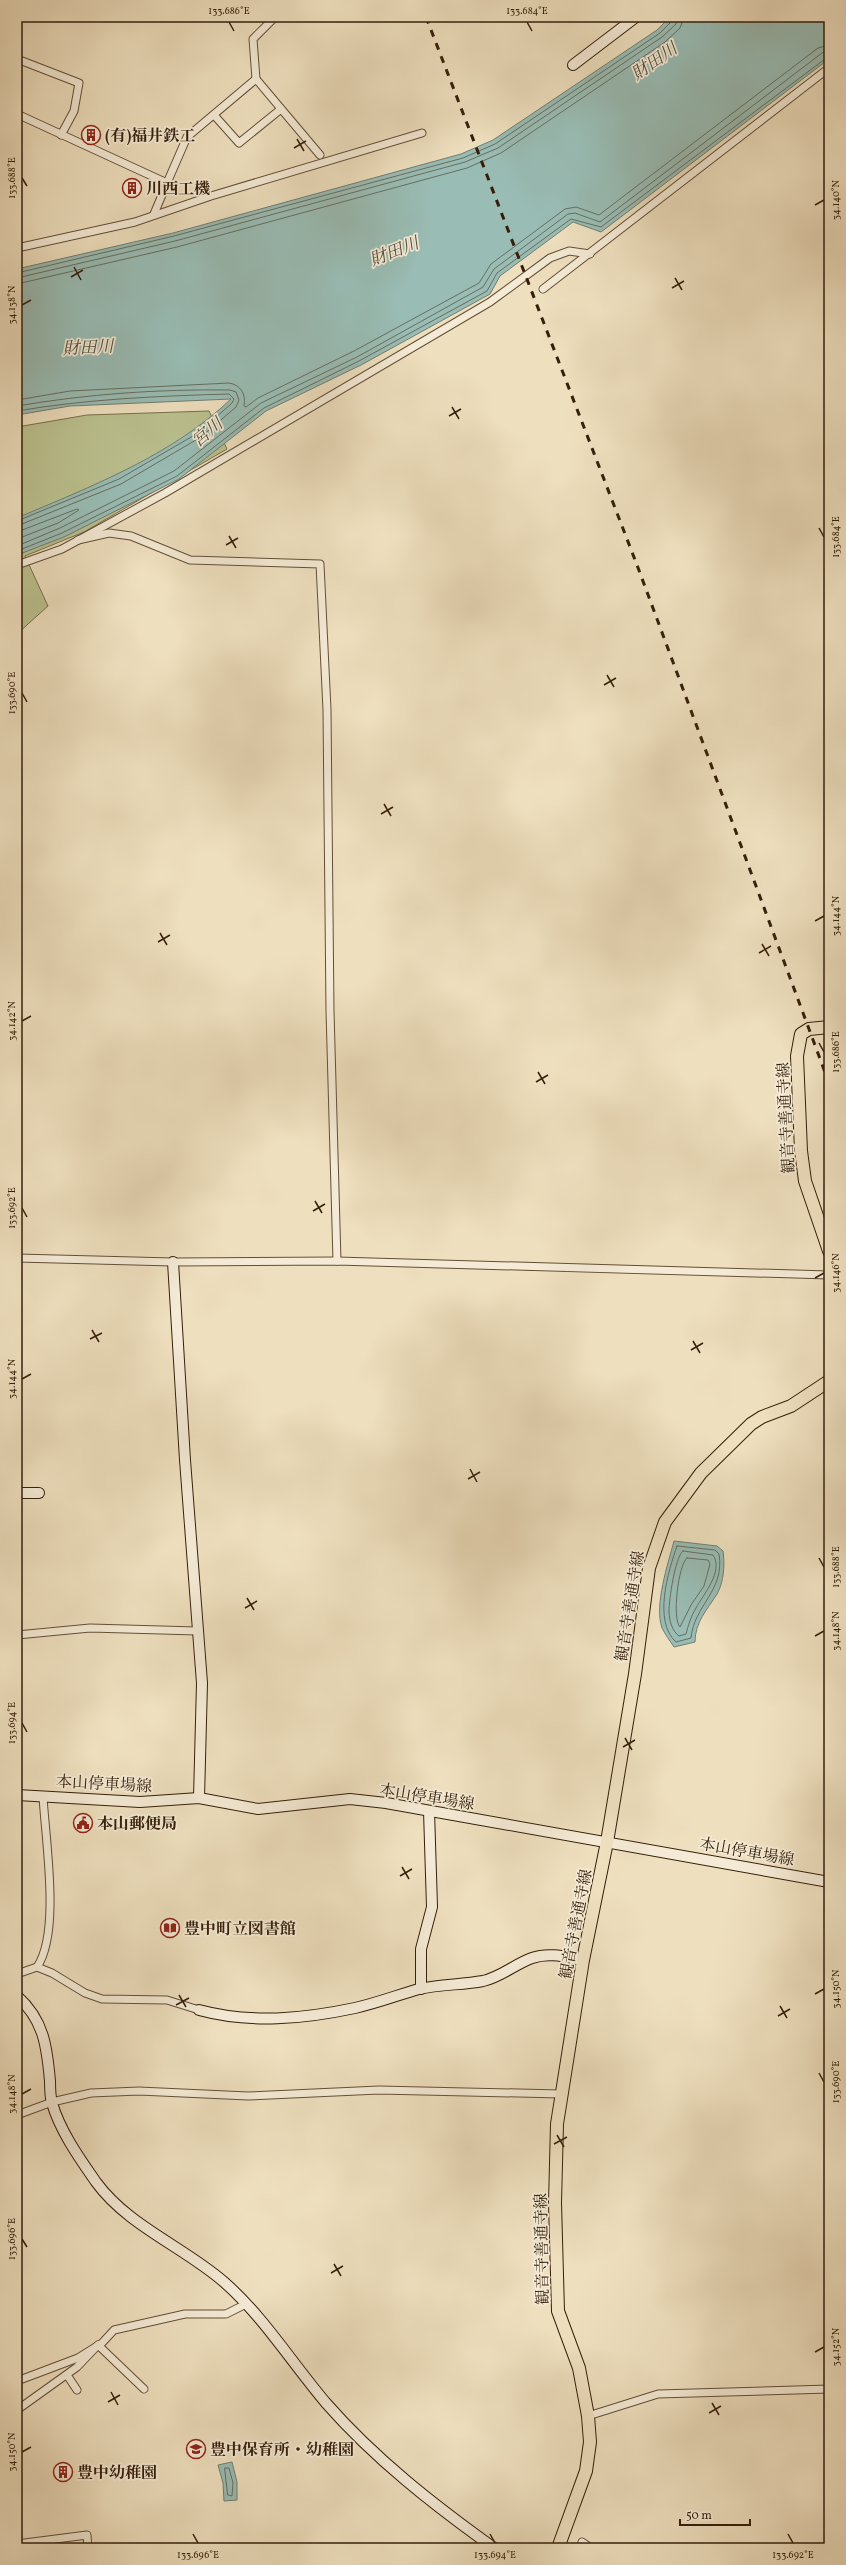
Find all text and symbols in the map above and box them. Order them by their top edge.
text: 133.686°E [208,4,250,18]
text: 133.684°E [506,4,548,18]
water label: 財田川 [627,37,684,86]
building icon: (有)福井鉄工 [80,124,102,146]
place label: (有)福井鉄工 [105,126,195,148]
text: 133.688°E [5,157,19,199]
building icon: 川西工機 [121,177,143,199]
place label: 川西工機 [146,179,210,201]
text: 34.140°N [829,179,843,220]
water label: 財田川 [367,231,424,273]
text: 34.138°N [5,285,19,324]
water label: 財田川 [62,336,116,361]
water label: 宮川 [188,412,230,453]
text: 133.684°E [829,516,843,558]
text: 133.690°E [5,672,19,714]
text: 34.144°N [829,895,843,936]
text: 34.142°N [5,1001,19,1041]
text: 133.686°E [829,1031,843,1073]
street label: 観音寺善通寺線 [773,1061,801,1174]
text: 133.692°E [5,1187,19,1229]
text: 34.146°N [829,1253,843,1293]
text: 34.144°N [5,1358,19,1399]
text: 133.688°E [829,1546,843,1588]
street label: 観音寺善通寺線 [611,1549,651,1663]
text: 34.148°N [829,1611,843,1651]
text: 133.694°E [5,1702,19,1744]
street label: 本山停車場線 [55,1771,152,1798]
street label: 本山停車場線 [378,1780,476,1816]
public building icon: 本山郵便局 [72,1812,94,1834]
place label: 本山郵便局 [97,1814,177,1836]
street label: 本山停車場線 [697,1834,796,1872]
street label: 観音寺善通寺線 [555,1867,598,1981]
library icon: 豊中町立図書館 [159,1917,181,1939]
place label: 豊中町立図書館 [184,1919,296,1941]
text: 34.150°N [829,1969,843,2008]
text: 133.690°E [829,2061,843,2103]
text: 34.148°N [5,2074,19,2114]
street label: 観音寺善通寺線 [531,2193,555,2305]
text: 133.696°E [5,2218,19,2260]
text: 34.152°N [829,2327,843,2366]
text: 34.150°N [5,2432,19,2471]
school or university icon: 豊中保育所・幼稚園 [185,2438,207,2460]
place label: 豊中保育所・幼稚園 [210,2440,354,2462]
building icon: 豊中幼稚園 [52,2461,74,2483]
place label: 豊中幼稚園 [77,2463,157,2485]
scale bar [680,2501,750,2527]
text: 50 m [686,2508,712,2524]
text: 133.696°E [177,2548,219,2562]
text: 133.694°E [474,2548,516,2562]
text: 133.692°E [772,2548,814,2562]

